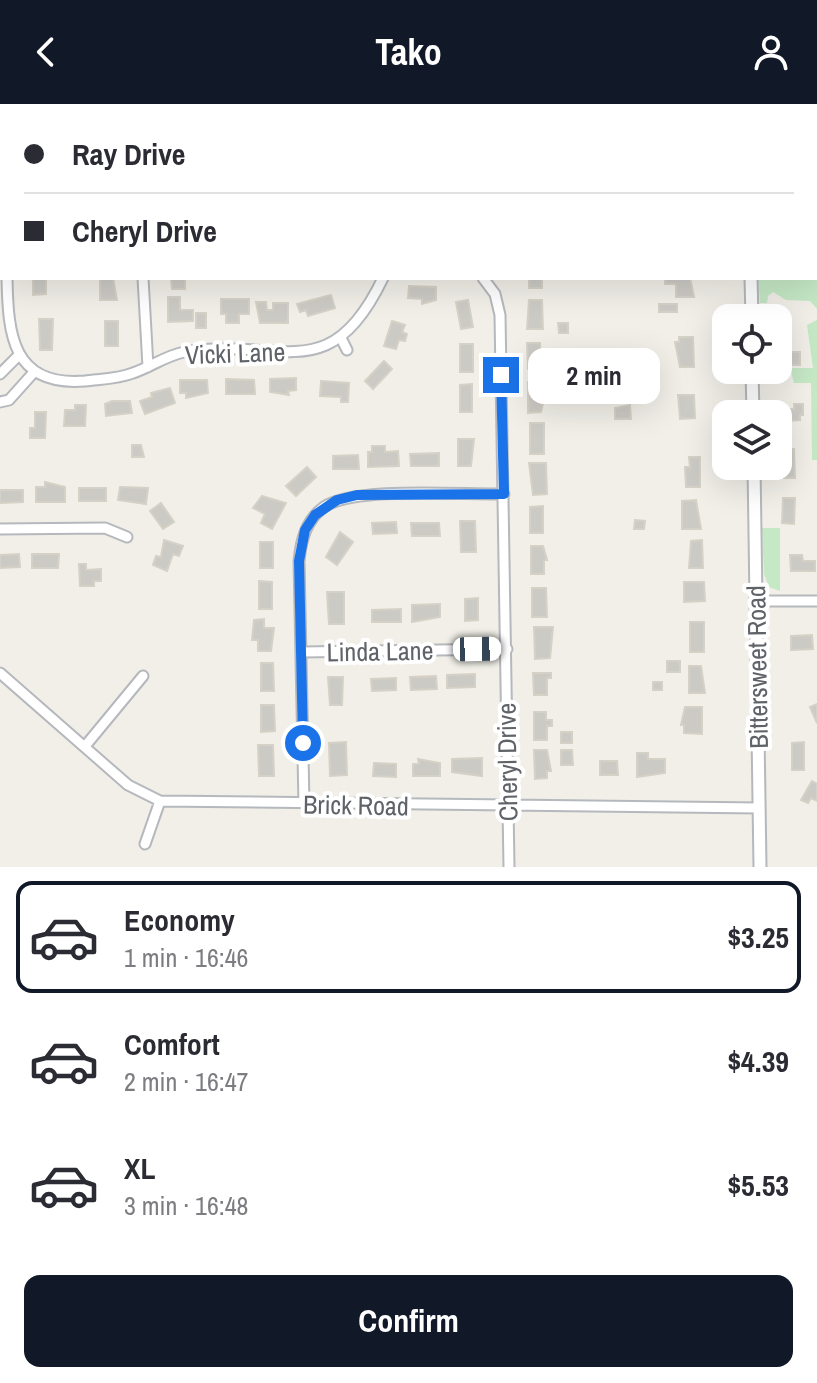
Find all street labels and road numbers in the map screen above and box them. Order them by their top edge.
street label: Vicki Lane [184,334,286,372]
street label: Bittersweet Road [738,585,776,749]
street label: Linda Lane [326,633,434,669]
street label: Cheryl Drive [488,702,526,822]
street label: Brick Road [303,787,409,823]

